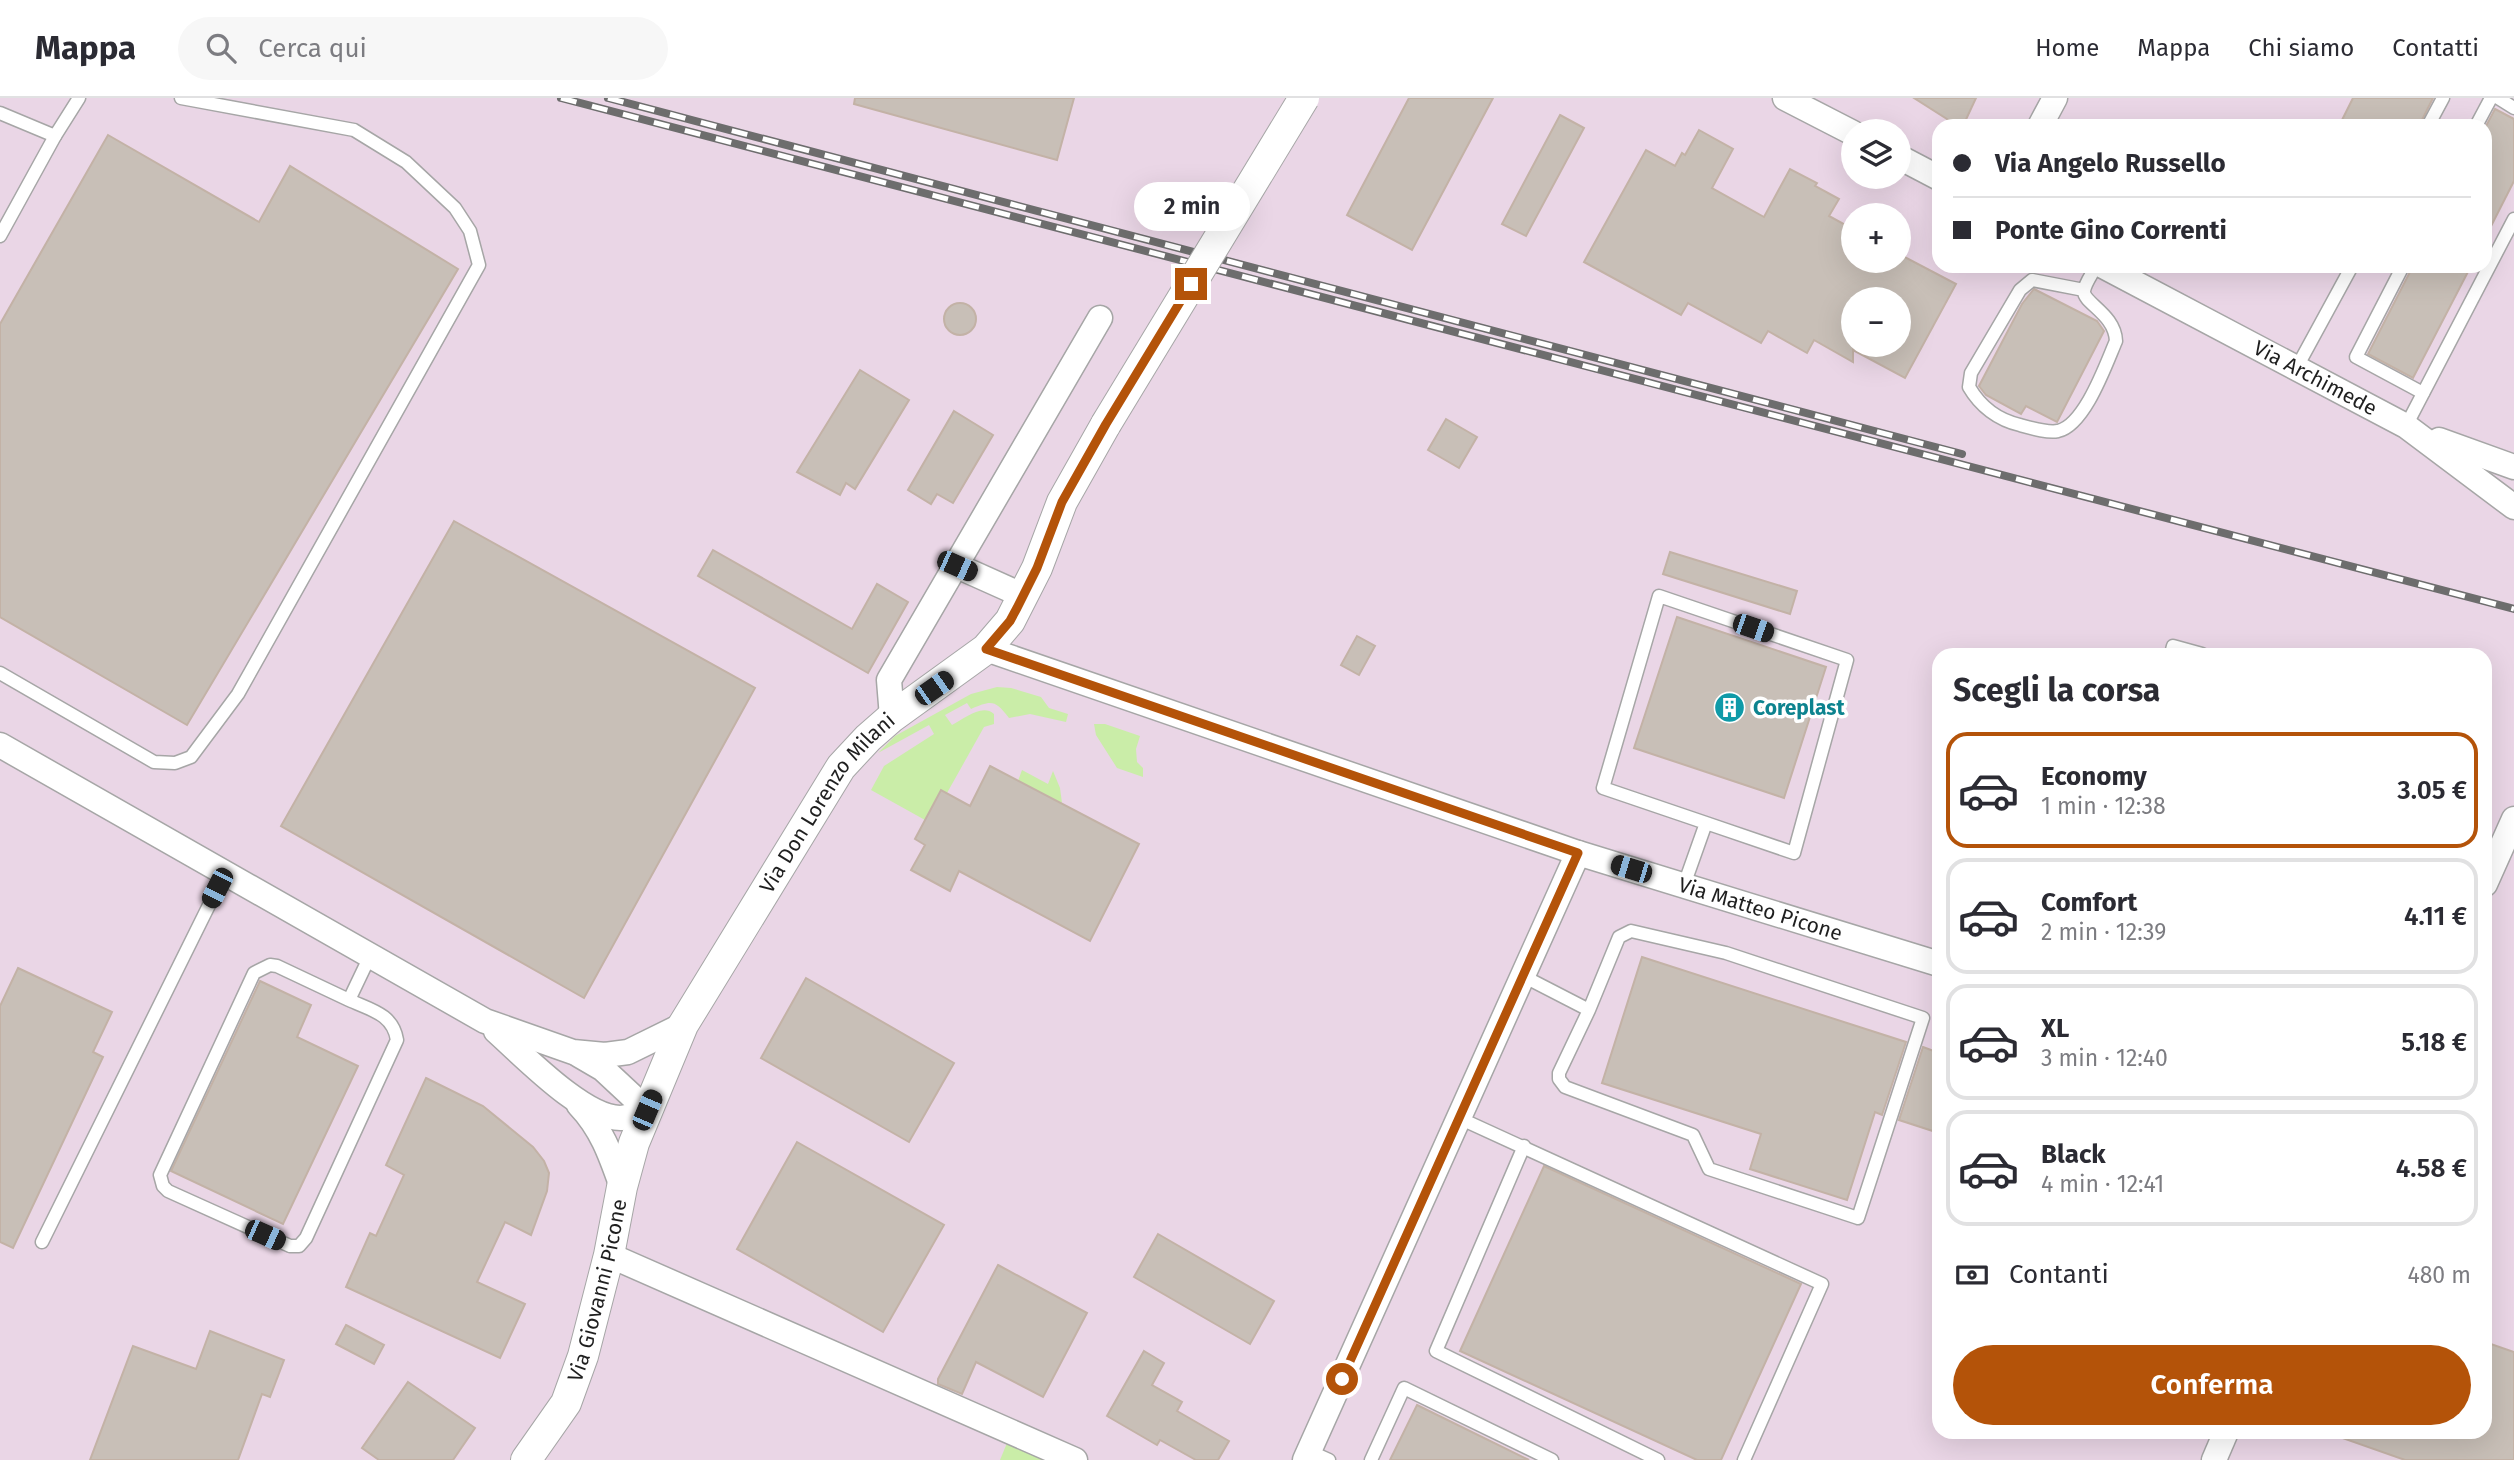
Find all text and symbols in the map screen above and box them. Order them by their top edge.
search box [178,17,668,80]
text: Mappa [35,28,136,68]
icon: search [202,29,240,67]
text: Cerca qui [258,33,367,64]
text: Home [2035,34,2099,62]
text: Mappa [2137,34,2210,62]
text: Chi siamo [2248,34,2354,62]
text: Contatti [2392,34,2479,62]
map controls [1841,119,1911,357]
button: layers [1841,119,1911,189]
text: Via Angelo Russello [1995,148,2226,179]
callout: 2 min [1133,183,1249,232]
text: 2 min [1164,192,1220,220]
button: + [1841,203,1911,273]
text: Ponte Gino Correnti [1995,215,2227,246]
route end [1175,268,1207,300]
button: − [1841,287,1911,357]
street label: Via Archimede [2249,335,2381,421]
car [934,548,981,584]
car [1730,611,1777,645]
car [911,667,958,709]
text: Scegli la corsa [1953,671,2160,709]
building icon: Coreplast [1713,691,1747,725]
place label: Coreplast [1753,695,1845,721]
street label: Via Don Lorenzo Milani [754,707,900,898]
icon: car [1957,759,2020,822]
text: Economy [2041,761,2147,792]
text: 3.05 € [2397,775,2467,806]
text: 1 min · 12:38 [2041,792,2166,820]
car [1608,853,1655,885]
car [199,865,236,911]
street label: Via Matteo Picone [1675,872,1846,947]
icon: car [1957,885,2020,948]
text: Comfort [2041,887,2137,918]
text: 4.11 € [2404,901,2467,932]
text: 2 min · 12:39 [2041,918,2166,946]
icon: car [1957,1011,2020,1074]
text: XL [2041,1013,2069,1044]
text: 5.18 € [2401,1027,2467,1058]
text: 3 min · 12:40 [2041,1044,2168,1072]
car [630,1087,665,1133]
icon: car [1957,1137,2020,1200]
text: Black [2041,1139,2106,1170]
text: 4.58 € [2396,1153,2467,1184]
text: 4 min · 12:41 [2041,1170,2164,1198]
street label: Via Giovanni Picone [562,1197,632,1385]
car [242,1217,289,1253]
icon: cash [1953,1256,1991,1294]
text: Contanti [2009,1259,2109,1290]
text: 480 m [2407,1261,2471,1289]
button: Conferma [1953,1345,2471,1425]
route start [1326,1363,1358,1395]

